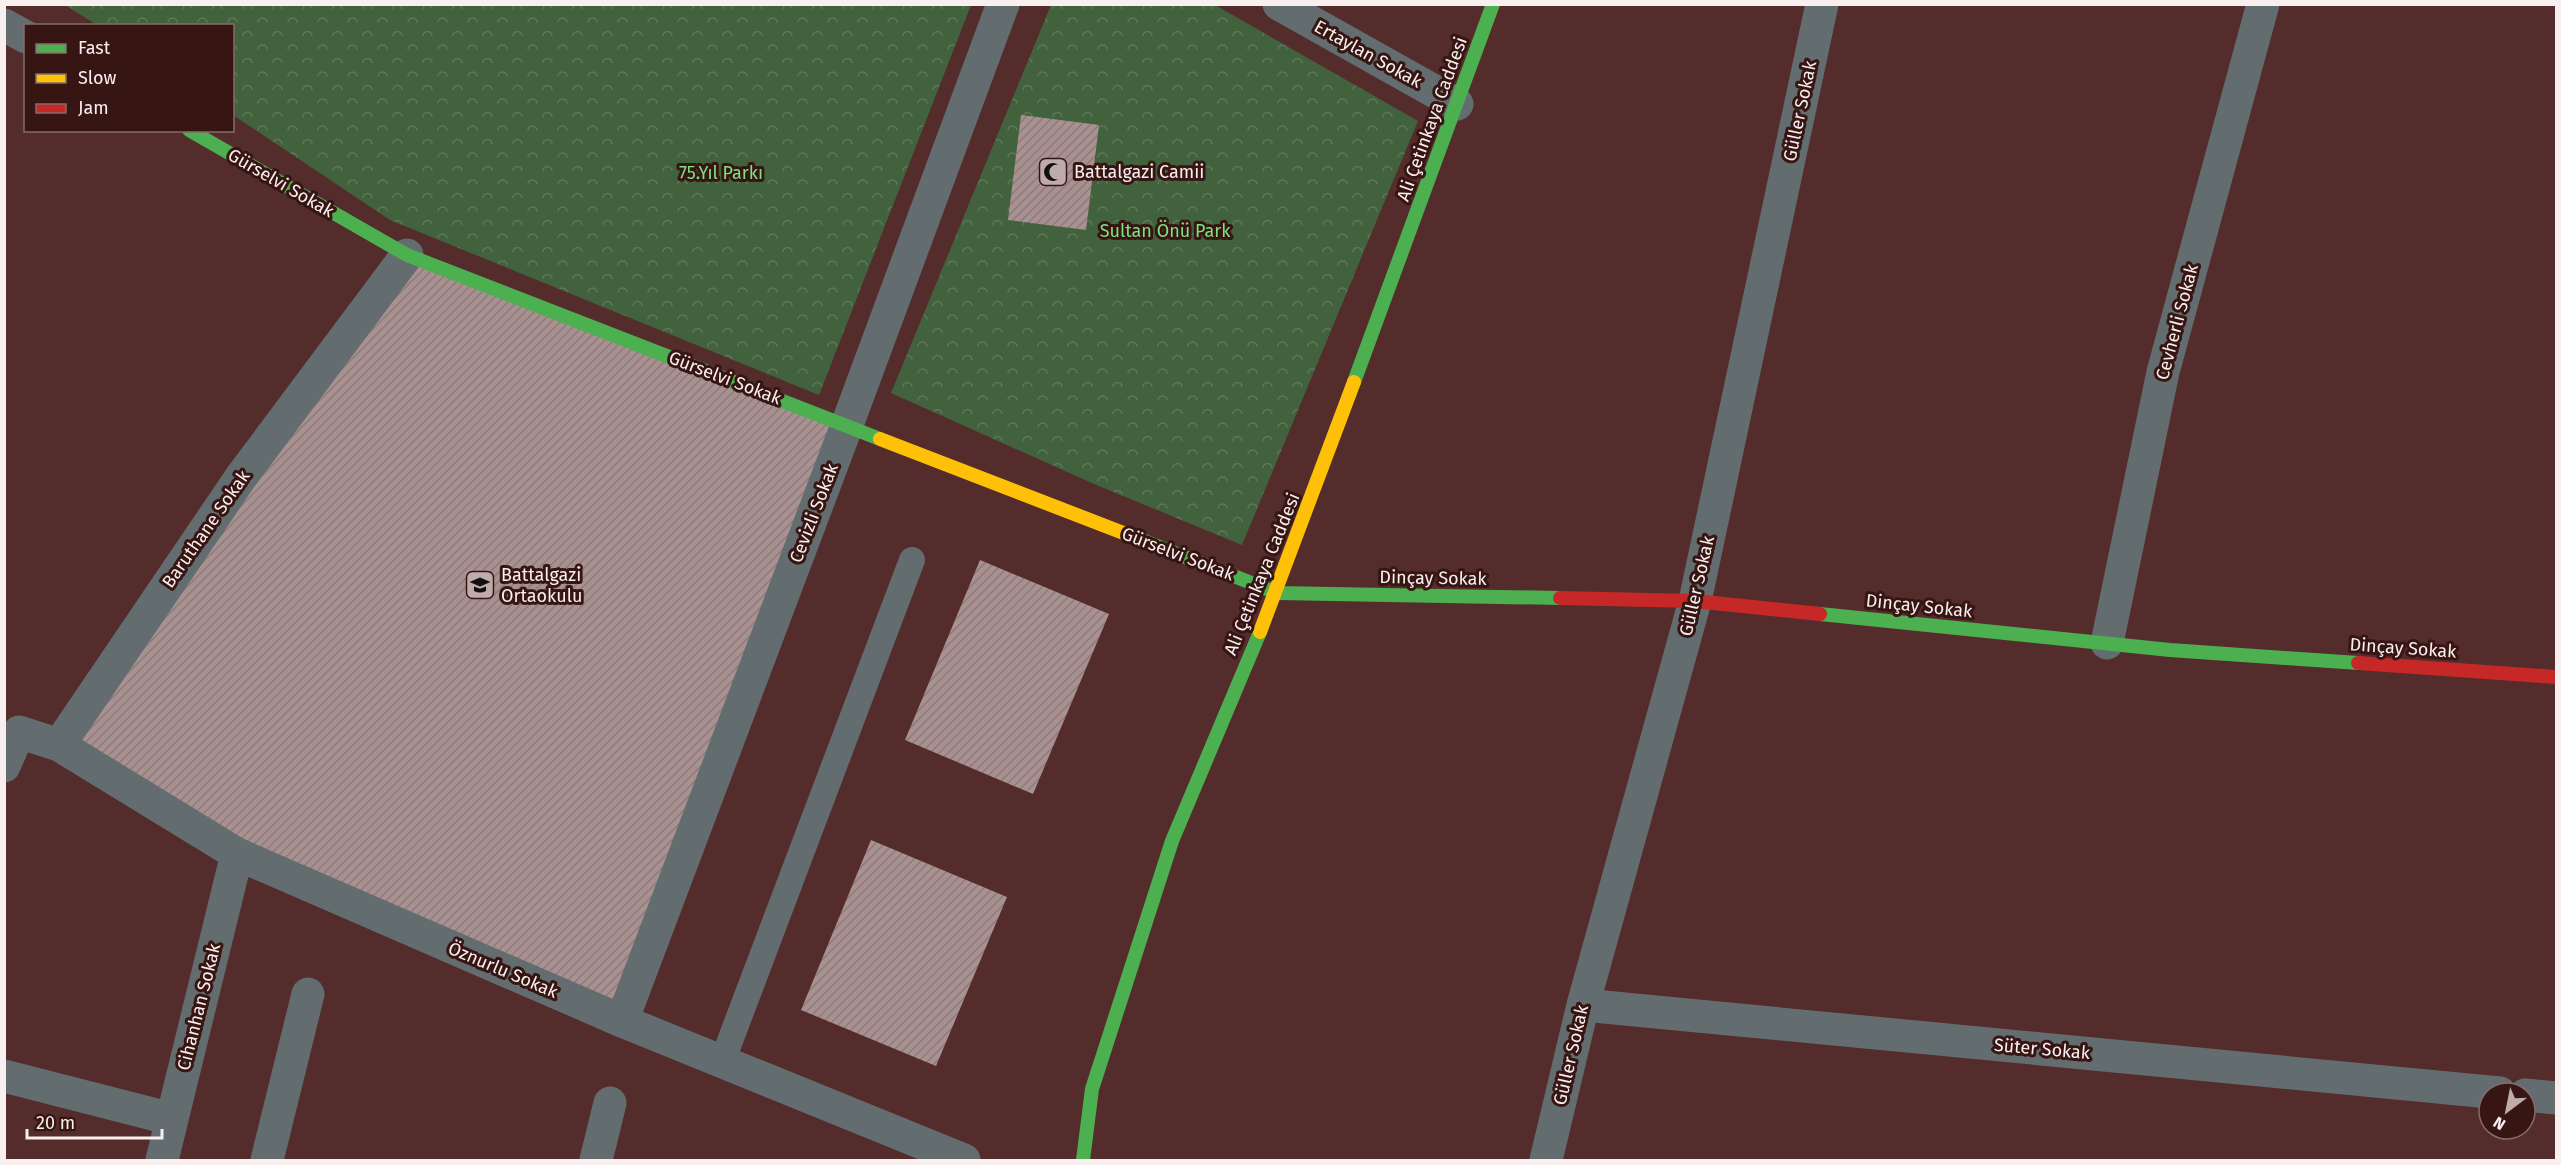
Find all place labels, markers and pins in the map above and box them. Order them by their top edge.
mosque icon: Battalgazi Camii [1037,156,1069,188]
place label: Battalgazi Camii [1074,161,1204,183]
place label: Battalgazi Ortaokulu [501,564,582,607]
school or university icon: Battalgazi Ortaokulu [464,569,496,601]

